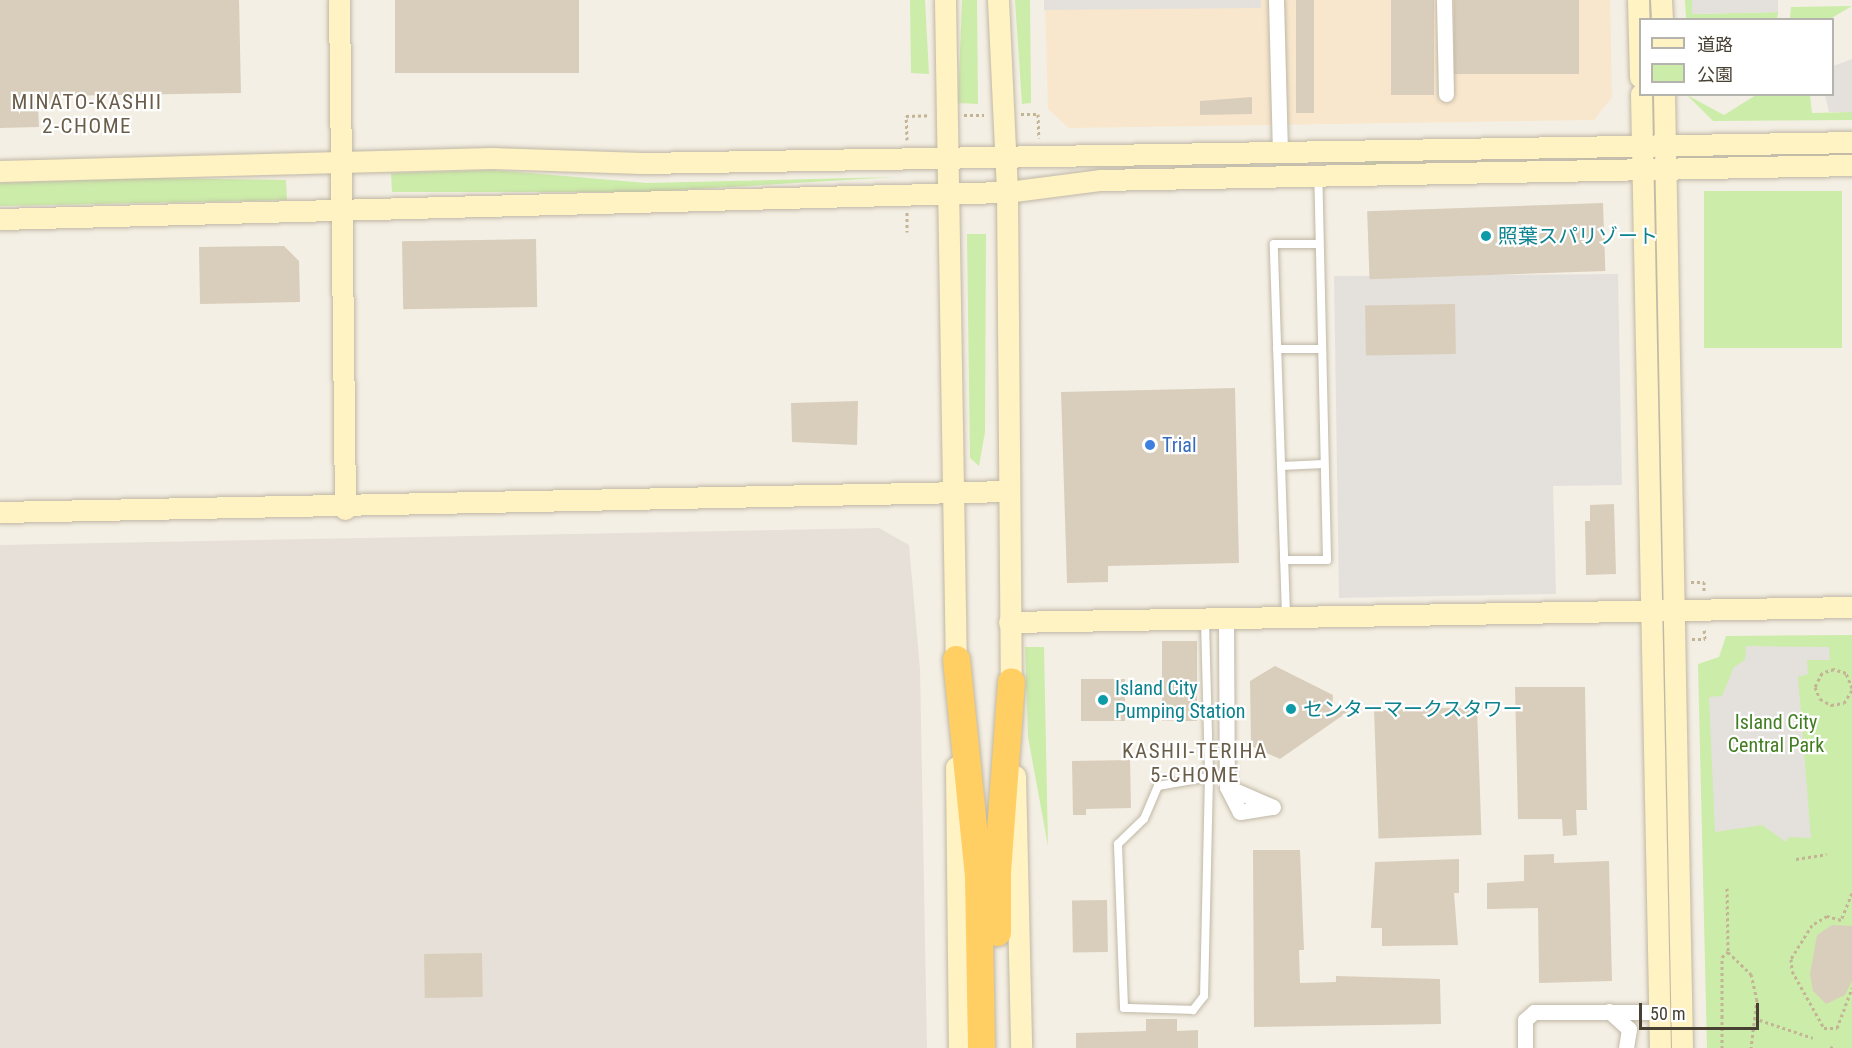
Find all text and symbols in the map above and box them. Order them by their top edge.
legend [1639,18,1834,96]
text: 道路 [1697,34,1733,55]
text: 公園 [1697,64,1733,85]
district label: MINATO-KASHII 2-CHOME [11,89,163,139]
place label: 照葉スパリゾート [1498,224,1658,248]
marker: 照葉スパリゾート [1479,229,1493,243]
place label: Trial [1162,433,1197,457]
marker: Trial [1143,438,1157,452]
place label: Island City Pumping Station [1115,676,1246,723]
marker: Island City Pumping Station [1096,693,1110,707]
place label: センターマークスタワー [1303,697,1523,721]
marker: センターマークスタワー [1284,702,1298,716]
park label: Island City Central Park [1728,711,1824,758]
district label: KASHII-TERIHA 5-CHOME [1122,738,1268,788]
scale bar [1642,991,1762,1029]
text: 50 m [1650,1003,1685,1024]

